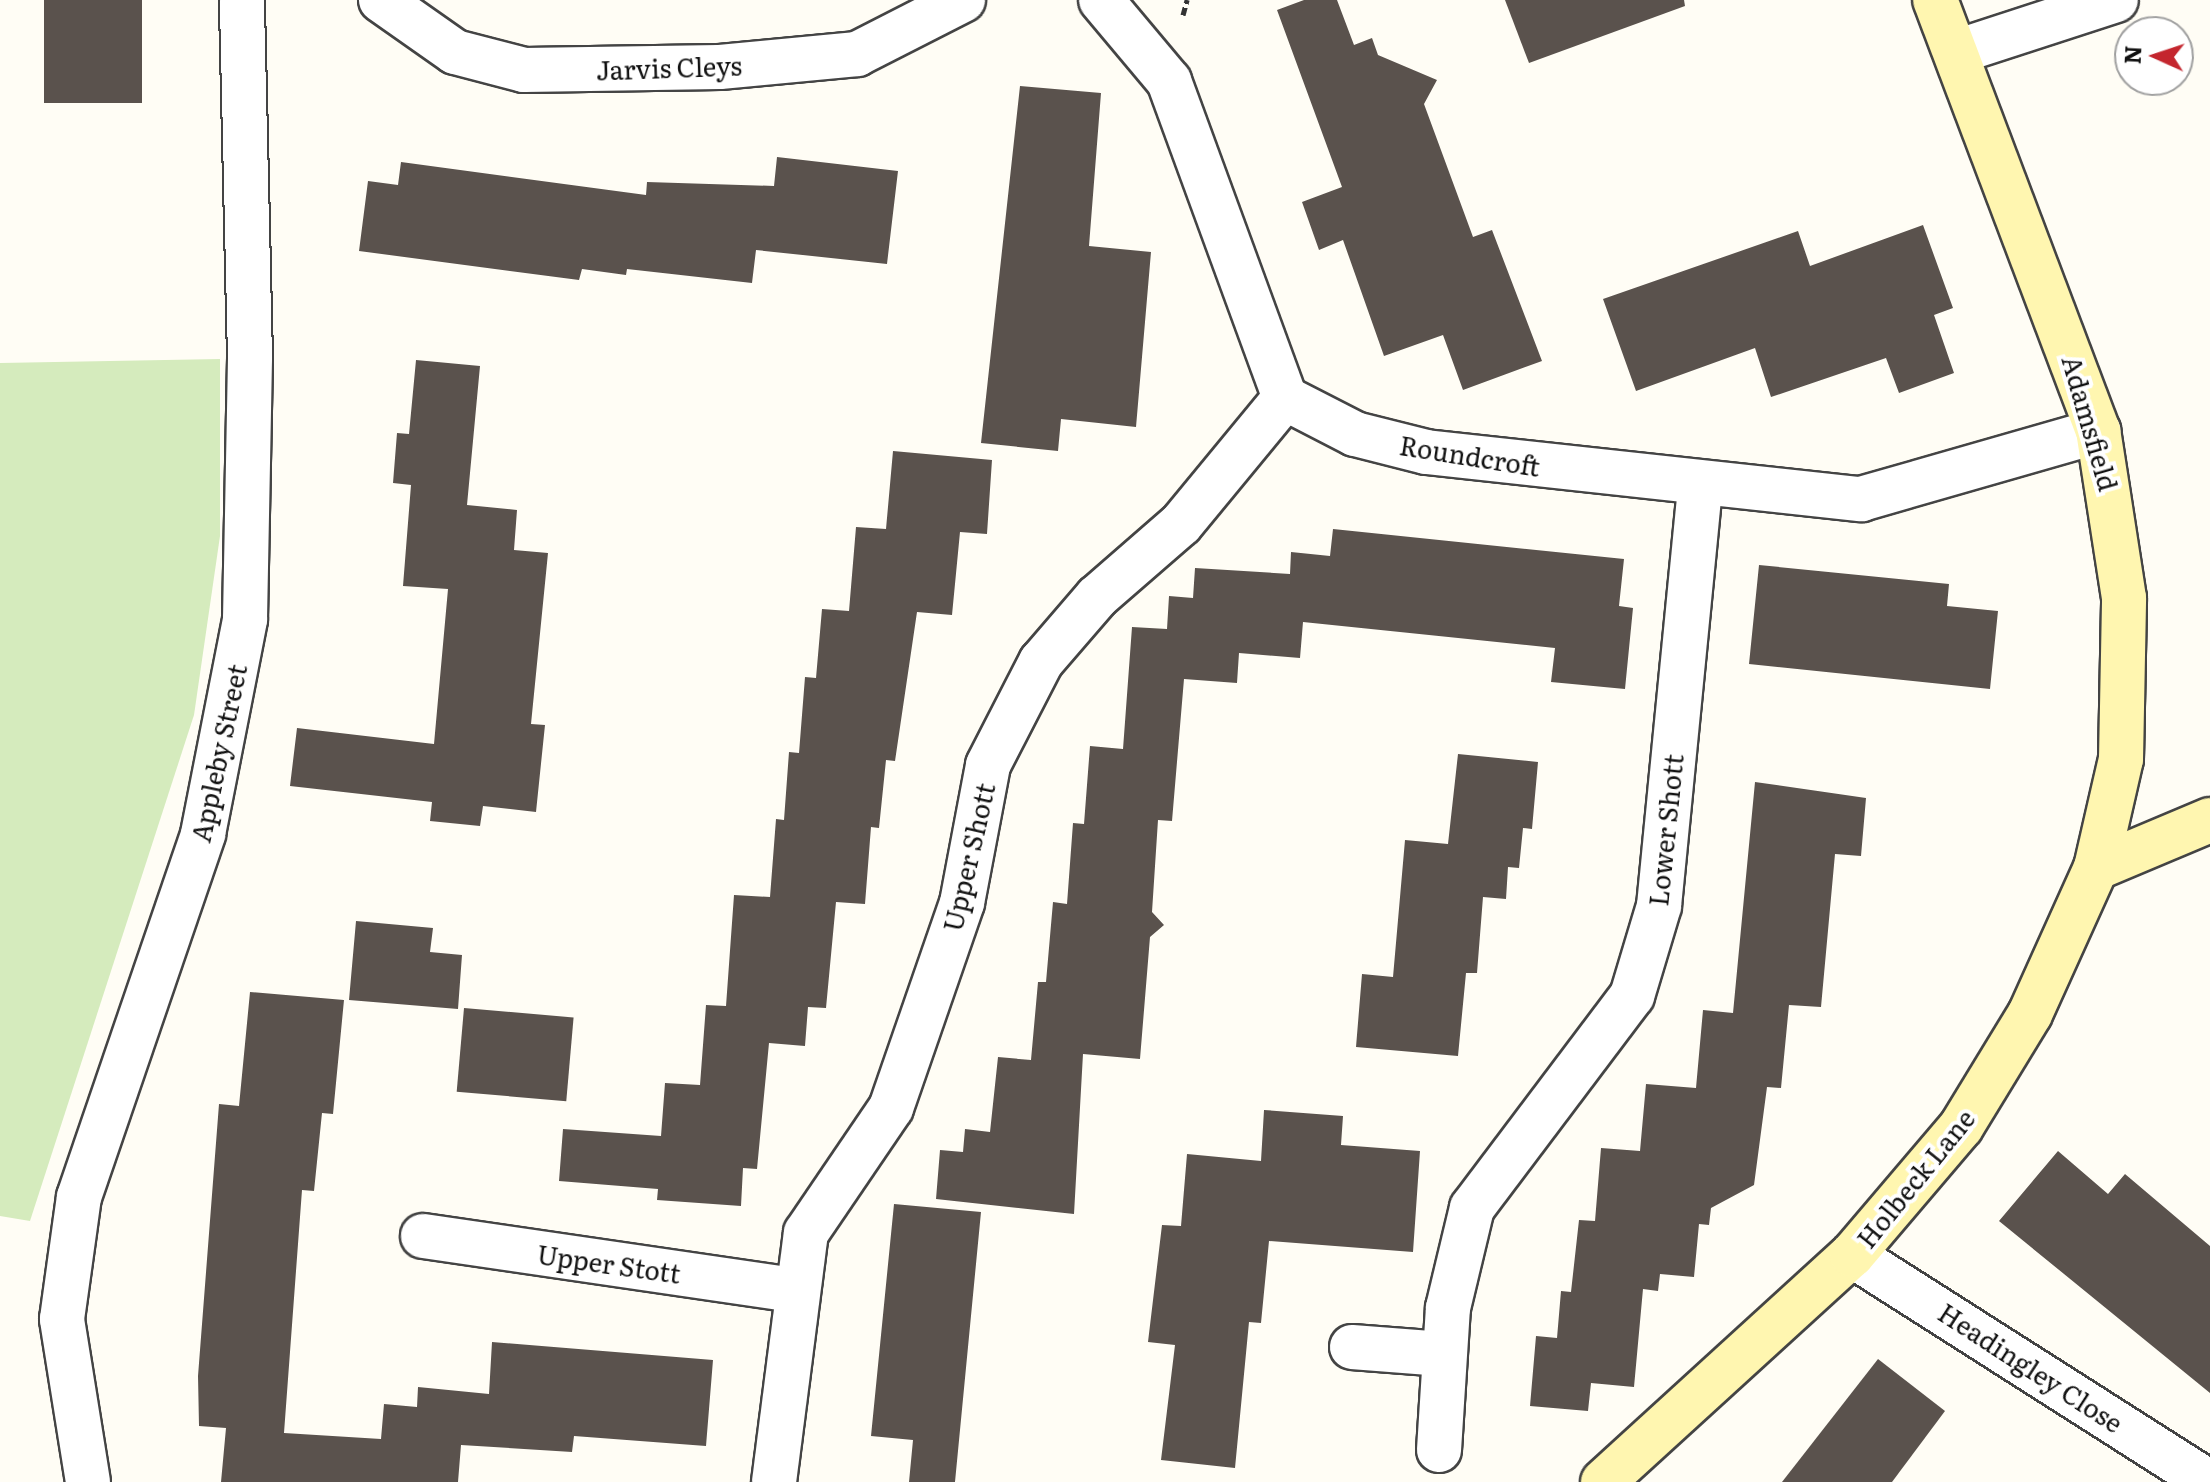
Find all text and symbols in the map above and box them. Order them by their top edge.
north arrow [2114,16,2194,96]
text: N [2115,45,2148,65]
street label: Jarvis Cleys [595,49,743,85]
street label: Adamsfield [2057,352,2125,494]
street label: Roundcroft [1398,429,1542,481]
street label: Appleby Street [184,661,252,845]
street label: Lower Shott [1642,752,1688,908]
street label: Upper Shott [936,780,1000,934]
street label: Holbeck Lane [1850,1102,1980,1254]
street label: Upper Stott [535,1237,683,1289]
street label: Headingley Close [1933,1296,2129,1438]

